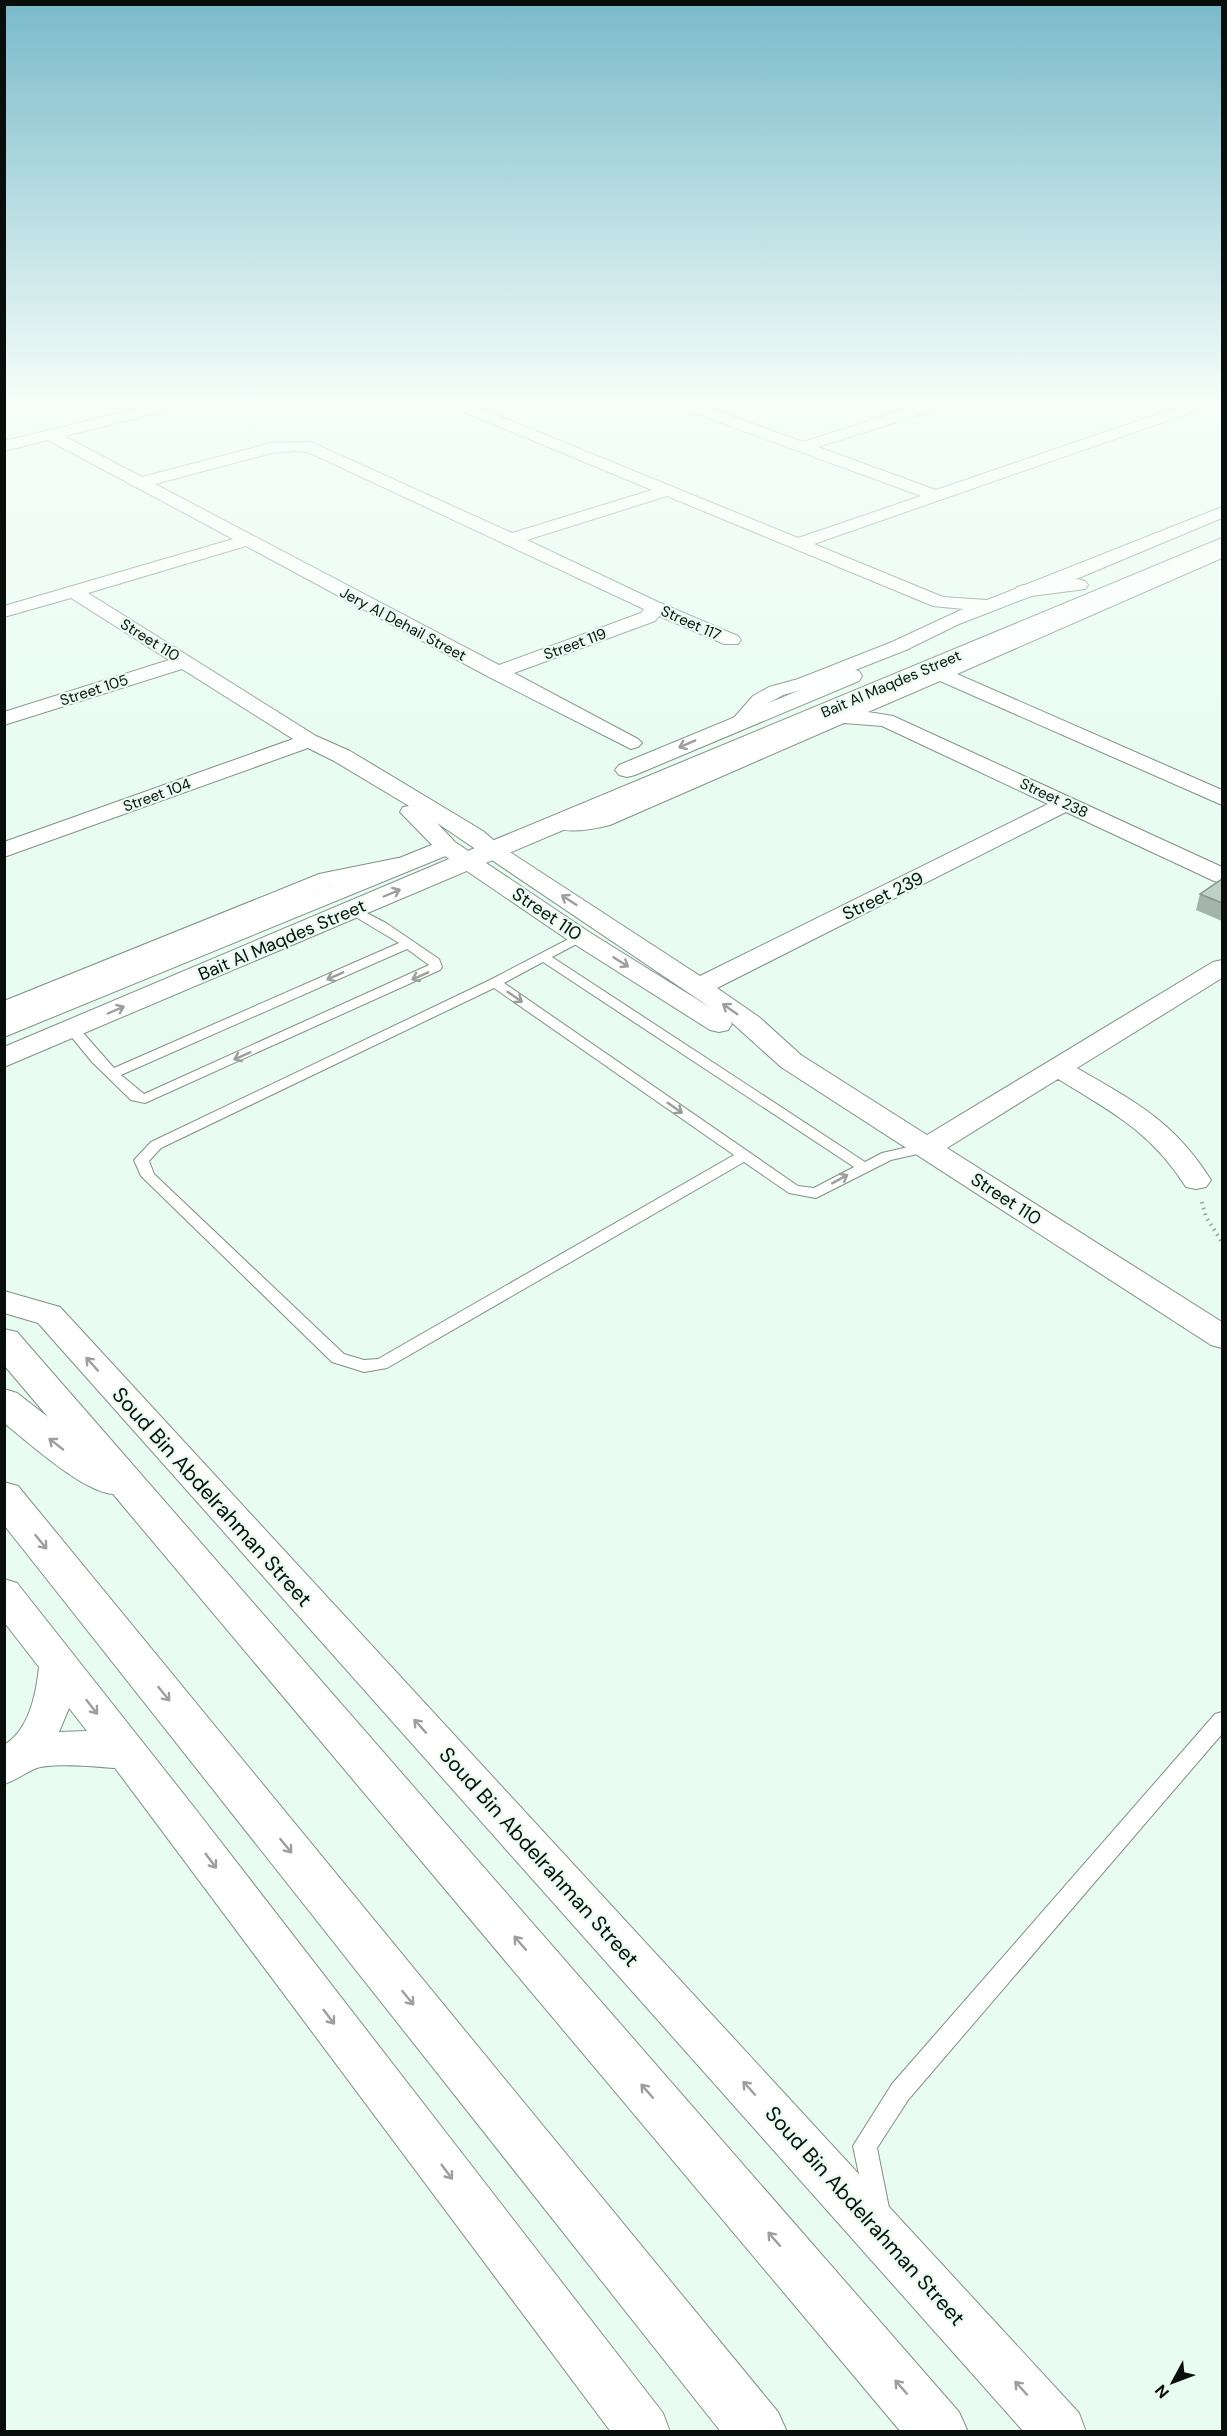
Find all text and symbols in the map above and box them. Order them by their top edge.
street label: Jery Al Dehail Street [336,582,470,666]
street label: Street 117 [658,601,724,645]
street label: Street 110 [117,614,183,666]
street label: Street 119 [541,623,609,665]
street label: Bait Al Maqdes Street [818,645,964,723]
street label: Street 105 [57,670,131,710]
one-way arrow [679,739,697,750]
street label: Street 238 [1017,773,1091,823]
street label: Street 104 [120,774,194,816]
street label: Street 239 [838,866,928,926]
street label: Street 110 [507,882,587,946]
one-way arrow [383,887,401,898]
street label: Bait Al Maqdes Street [194,894,370,986]
one-way arrow [561,894,578,906]
one-way arrow [612,957,629,969]
one-way arrow [327,970,345,982]
one-way arrow [412,971,430,983]
one-way arrow [506,991,522,1003]
one-way arrow [723,1003,739,1015]
one-way arrow [107,1004,125,1015]
one-way arrow [234,1051,252,1062]
one-way arrow [666,1102,682,1114]
street label: Street 110 [966,1167,1046,1231]
one-way arrow [831,1173,848,1185]
one-way arrow [85,1357,99,1372]
street label: Soud Bin Abdelrahman Street [106,1381,318,1613]
one-way arrow [49,1437,65,1450]
one-way arrow [35,1534,48,1550]
one-way arrow [157,1686,170,1702]
one-way arrow [85,1699,98,1715]
one-way arrow [414,1719,428,1734]
street label: Soud Bin Abdelrahman Street [433,1741,645,1973]
one-way arrow [279,1838,293,1853]
one-way arrow [205,1853,217,1869]
one-way arrow [514,1935,527,1951]
one-way arrow [402,1990,415,2006]
one-way arrow [323,2008,335,2024]
one-way arrow [742,2081,756,2096]
one-way arrow [640,2084,654,2099]
street label: Soud Bin Abdelrahman Street [759,2100,971,2332]
one-way arrow [441,2163,453,2179]
one-way arrow [767,2232,781,2247]
north arrow [1143,2352,1203,2412]
one-way arrow [894,2380,908,2395]
text: N [1150,2380,1174,2403]
one-way arrow [1014,2381,1028,2396]

